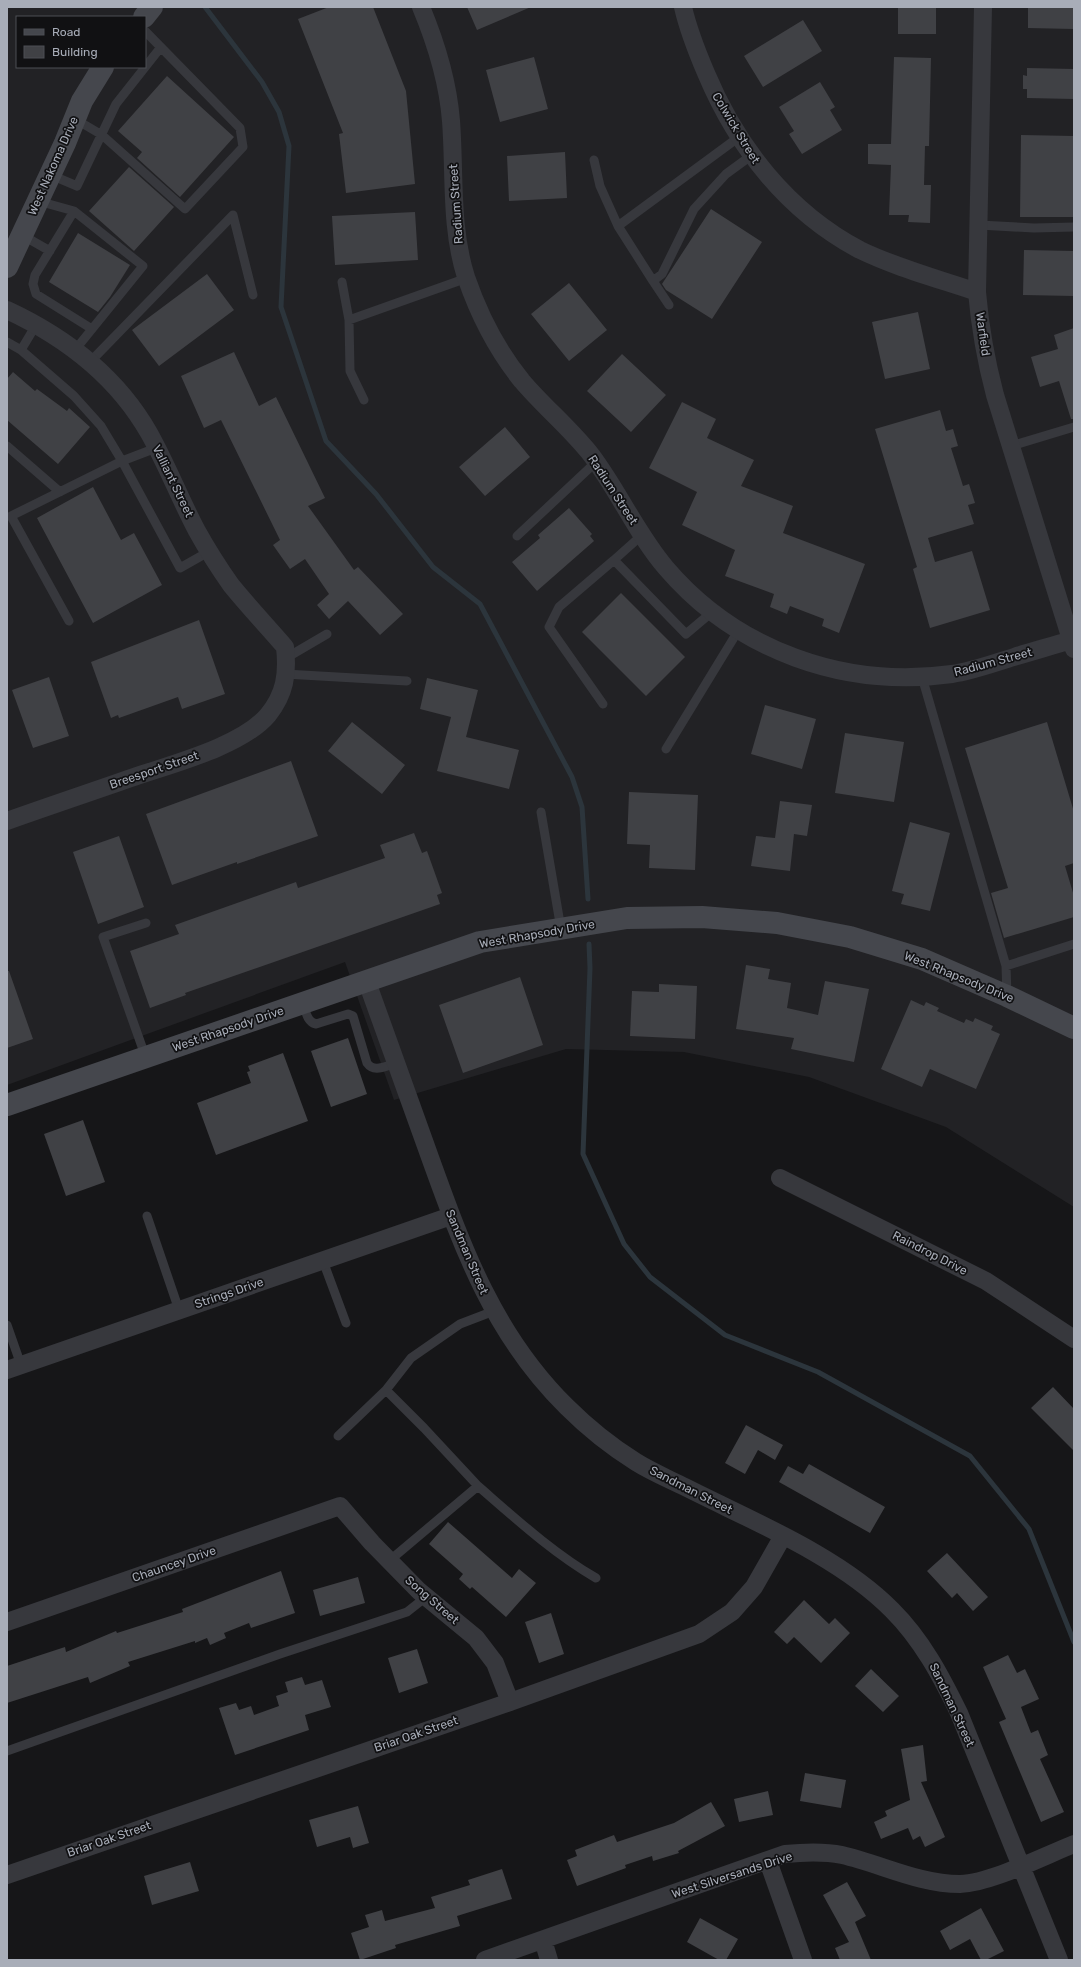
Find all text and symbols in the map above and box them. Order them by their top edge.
legend [16,16,146,68]
text: Road [52,25,80,39]
text: Building [52,45,98,59]
street label: Colwick Street [709,90,763,166]
street label: West Nakoma Drive [25,114,81,218]
street label: Radium Street [446,163,466,244]
street label: Warfield [973,311,993,357]
street label: Valliant Street [149,443,197,520]
street label: Radium Street [585,453,641,528]
street label: Radium Street [953,645,1034,679]
street label: Breesport Street [108,748,201,792]
street label: West Rhapsody Drive [478,917,596,951]
street label: West Rhapsody Drive [902,949,1016,1006]
street label: West Rhapsody Drive [170,1003,286,1055]
street label: Sandman Street [443,1208,491,1297]
street label: Raindrop Drive [890,1228,970,1278]
street label: Strings Drive [193,1275,266,1311]
street label: Sandman Street [647,1463,735,1517]
street label: Chauncey Drive [130,1543,218,1585]
street label: Song Street [402,1573,462,1627]
street label: Sandman Street [926,1661,978,1749]
street label: Briar Oak Street [372,1713,460,1755]
street label: Briar Oak Street [65,1818,153,1860]
street label: West Silversands Drive [670,1849,794,1901]

